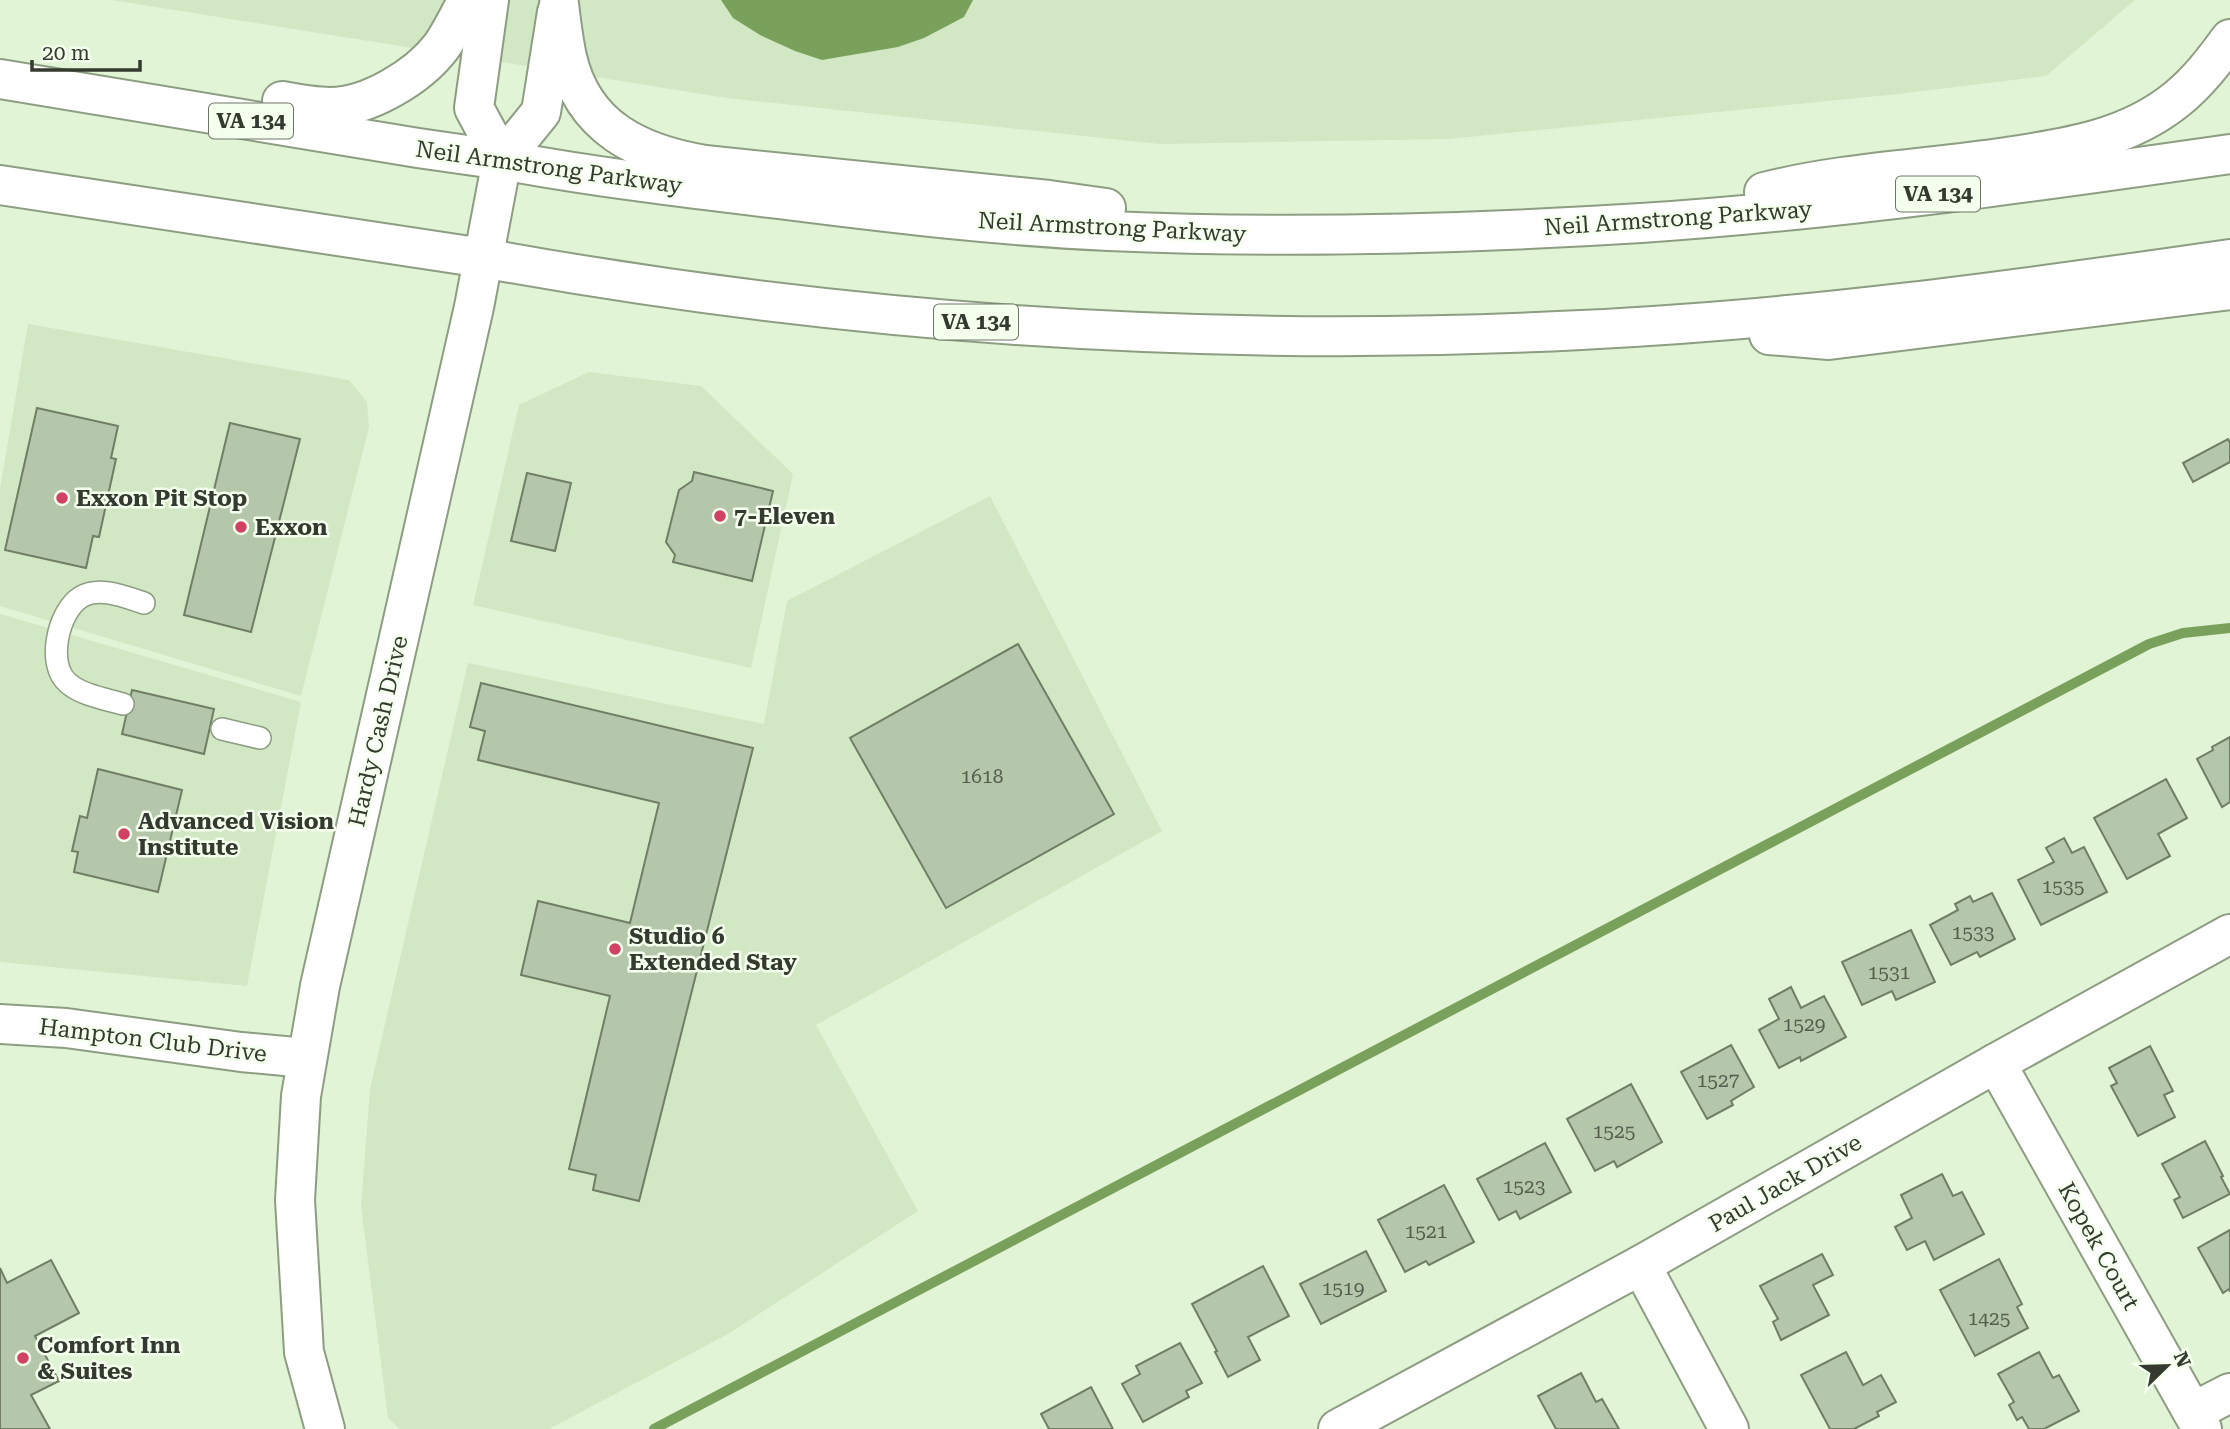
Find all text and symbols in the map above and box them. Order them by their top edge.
scale bar [32,28,140,72]
text: 20 m [42,41,90,65]
road number: VA 134 [209,104,293,138]
street label: Neil Armstrong Parkway [414,135,684,200]
road number: VA 134 [1896,176,1980,212]
street label: Neil Armstrong Parkway [1543,196,1813,241]
street label: Neil Armstrong Parkway [977,207,1247,248]
road number: VA 134 [934,304,1018,340]
place label: Exxon Pit Stop [76,485,247,512]
marker: Exxon Pit Stop [54,490,70,506]
place label: 7-Eleven [734,503,836,530]
marker: 7-Eleven [712,508,728,524]
place label: Exxon [255,514,328,541]
marker: Exxon [233,519,249,535]
street label: Hardy Cash Drive [343,633,414,829]
house number: 1618 [961,765,1003,788]
place label: Advanced Vision Institute [138,808,335,861]
marker: Advanced Vision Institute [116,826,132,842]
house number: 1535 [2042,875,2084,898]
house number: 1533 [1952,921,1994,944]
place label: Studio 6 Extended Stay [629,923,797,976]
marker: Studio 6 Extended Stay [607,941,623,957]
house number: 1531 [1868,961,1910,984]
street label: Hampton Club Drive [38,1013,268,1068]
house number: 1529 [1783,1013,1825,1036]
house number: 1527 [1697,1069,1740,1092]
house number: 1525 [1593,1120,1635,1143]
street label: Paul Jack Drive [1704,1129,1866,1238]
house number: 1523 [1503,1175,1545,1198]
street label: Kopek Court [2052,1178,2145,1315]
house number: 1521 [1405,1220,1447,1243]
house number: 1519 [1322,1277,1364,1300]
house number: 1425 [1968,1307,2010,1330]
north arrow [2132,1331,2202,1401]
place label: Comfort Inn & Suites [37,1332,181,1385]
text: N [2169,1348,2196,1371]
marker: Comfort Inn & Suites [15,1350,31,1366]

